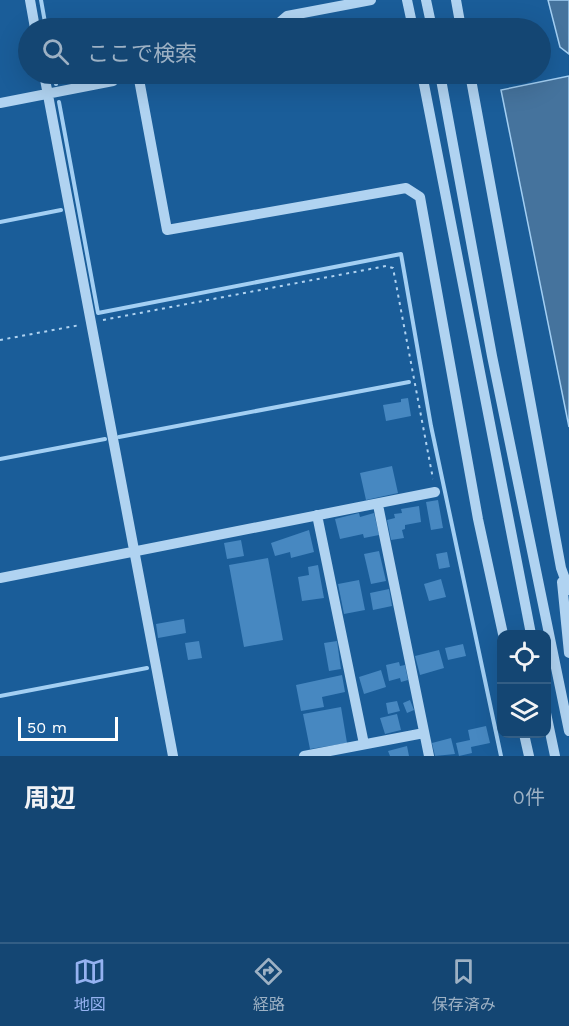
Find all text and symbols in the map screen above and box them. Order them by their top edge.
search box [18,18,551,84]
icon: search [39,35,72,68]
text: ここで検索 [87,41,197,66]
map controls [497,630,551,738]
button: locate [497,630,551,684]
button: layers [497,684,551,738]
scale bar [18,714,118,742]
text: 50 m [27,718,67,737]
text: 周辺 [24,783,76,813]
text: 0件 [513,785,545,809]
tab: 地図 [73,955,106,1015]
tab: 経路 [252,955,285,1015]
tab: 保存済み [432,955,496,1015]

